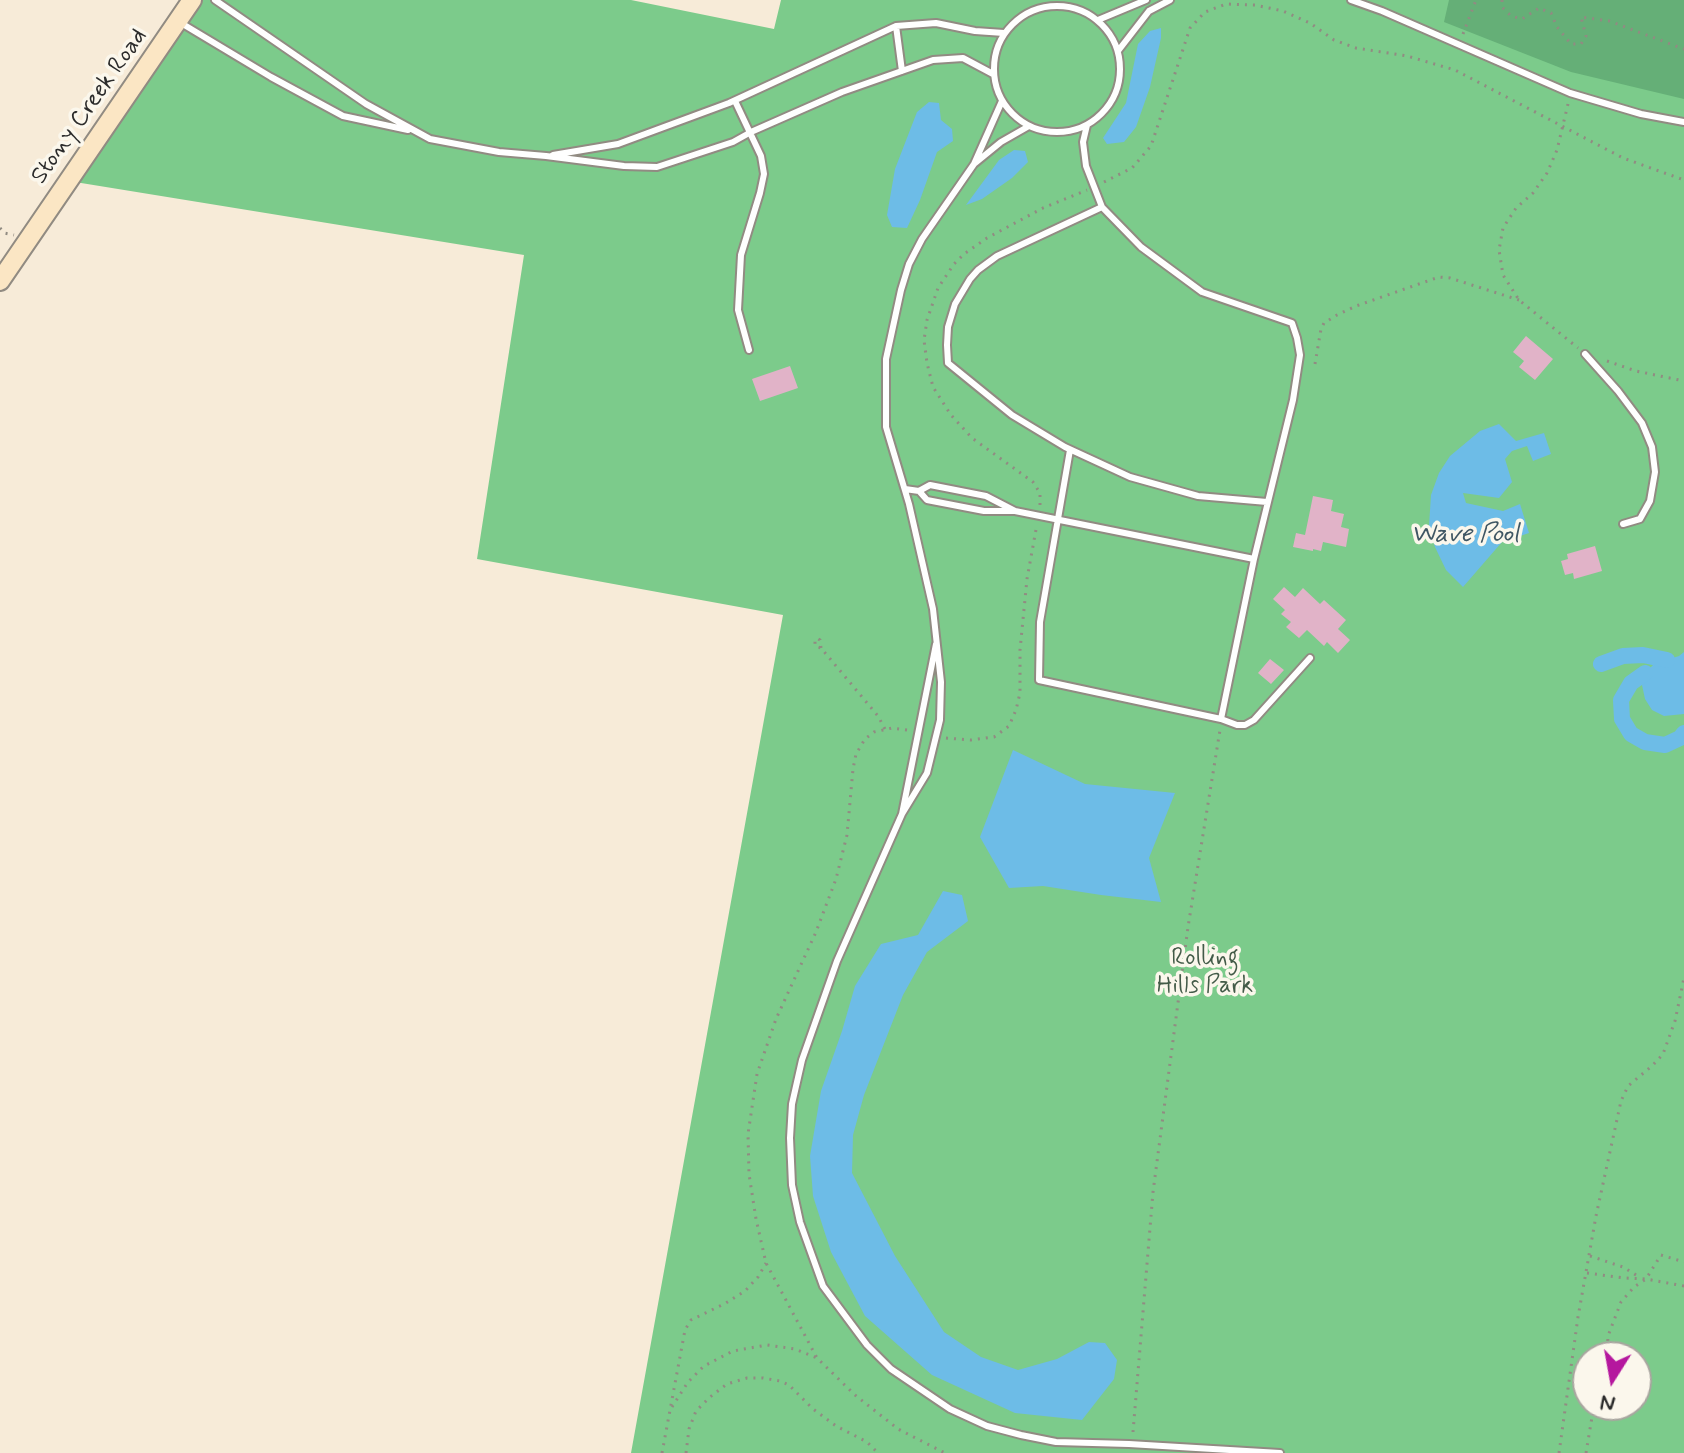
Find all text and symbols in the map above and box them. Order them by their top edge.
street label: Stony Creek Road [26,24,154,190]
water label: Wave Pool [1411,520,1519,552]
park label: Rolling Hills Park [1157,945,1253,1001]
north arrow [1572,1341,1652,1421]
text: N [1598,1387,1618,1418]

